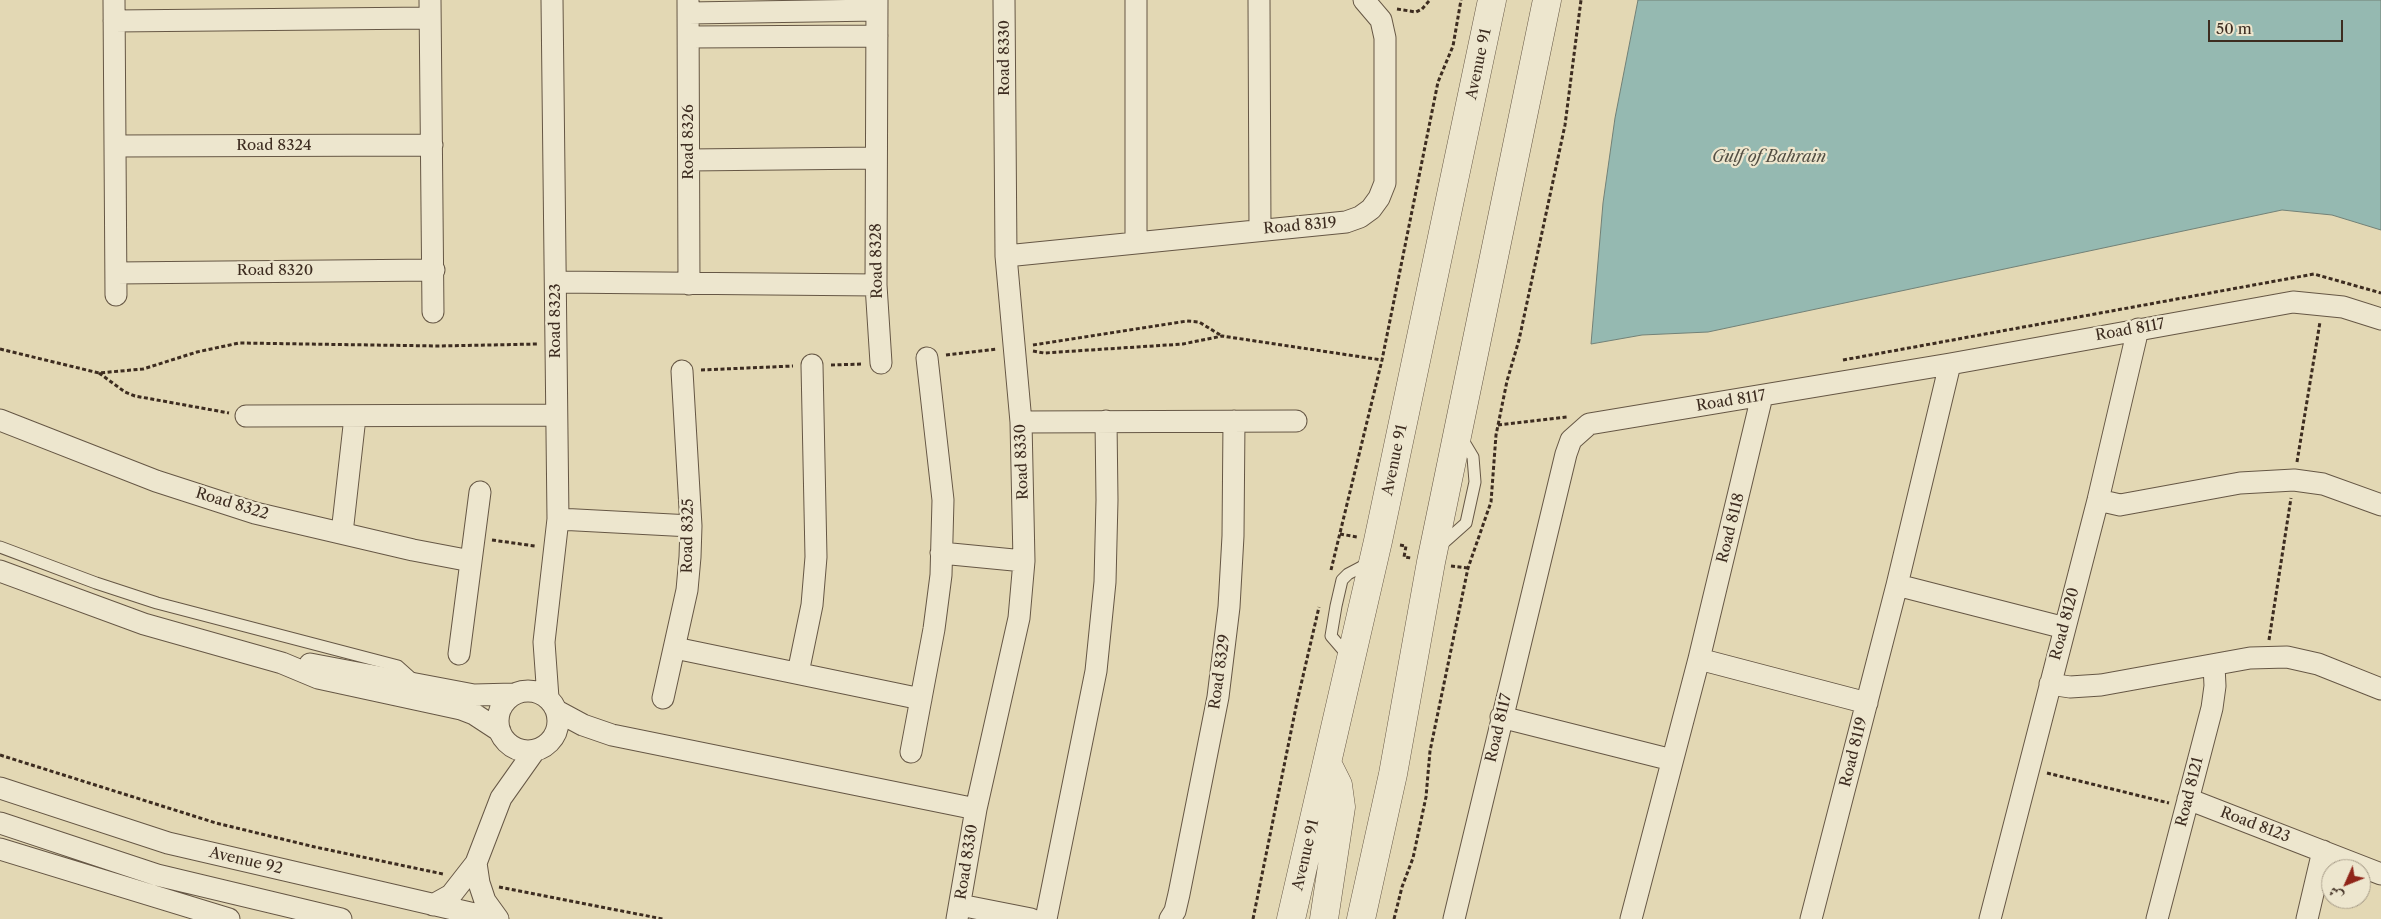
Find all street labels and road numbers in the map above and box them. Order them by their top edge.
street label: Road 8330 [996,20,1014,96]
street label: Avenue 91 [1463,27,1495,101]
street label: Road 8326 [680,104,698,180]
street label: Road 8324 [236,137,312,155]
street label: Road 8319 [1263,214,1337,238]
street label: Road 8328 [867,223,887,299]
street label: Road 8320 [237,262,313,280]
street label: Road 8323 [547,283,565,359]
street label: Road 8117 [2094,315,2166,345]
street label: Road 8117 [1695,387,1767,415]
street label: Avenue 91 [1379,423,1411,497]
street label: Road 8330 [1012,424,1032,500]
street label: Road 8322 [193,484,271,524]
street label: Road 8118 [1714,491,1748,565]
street label: Road 8325 [678,498,698,574]
street label: Road 8120 [2047,586,2083,662]
street label: Road 8329 [1206,633,1234,711]
street label: Road 8117 [1482,692,1516,764]
street label: Road 8119 [1837,715,1871,789]
street label: Road 8121 [2173,755,2207,829]
street label: Road 8123 [2218,803,2292,847]
street label: Avenue 91 [1289,818,1323,892]
street label: Road 8330 [952,823,982,901]
street label: Avenue 92 [208,844,284,878]

